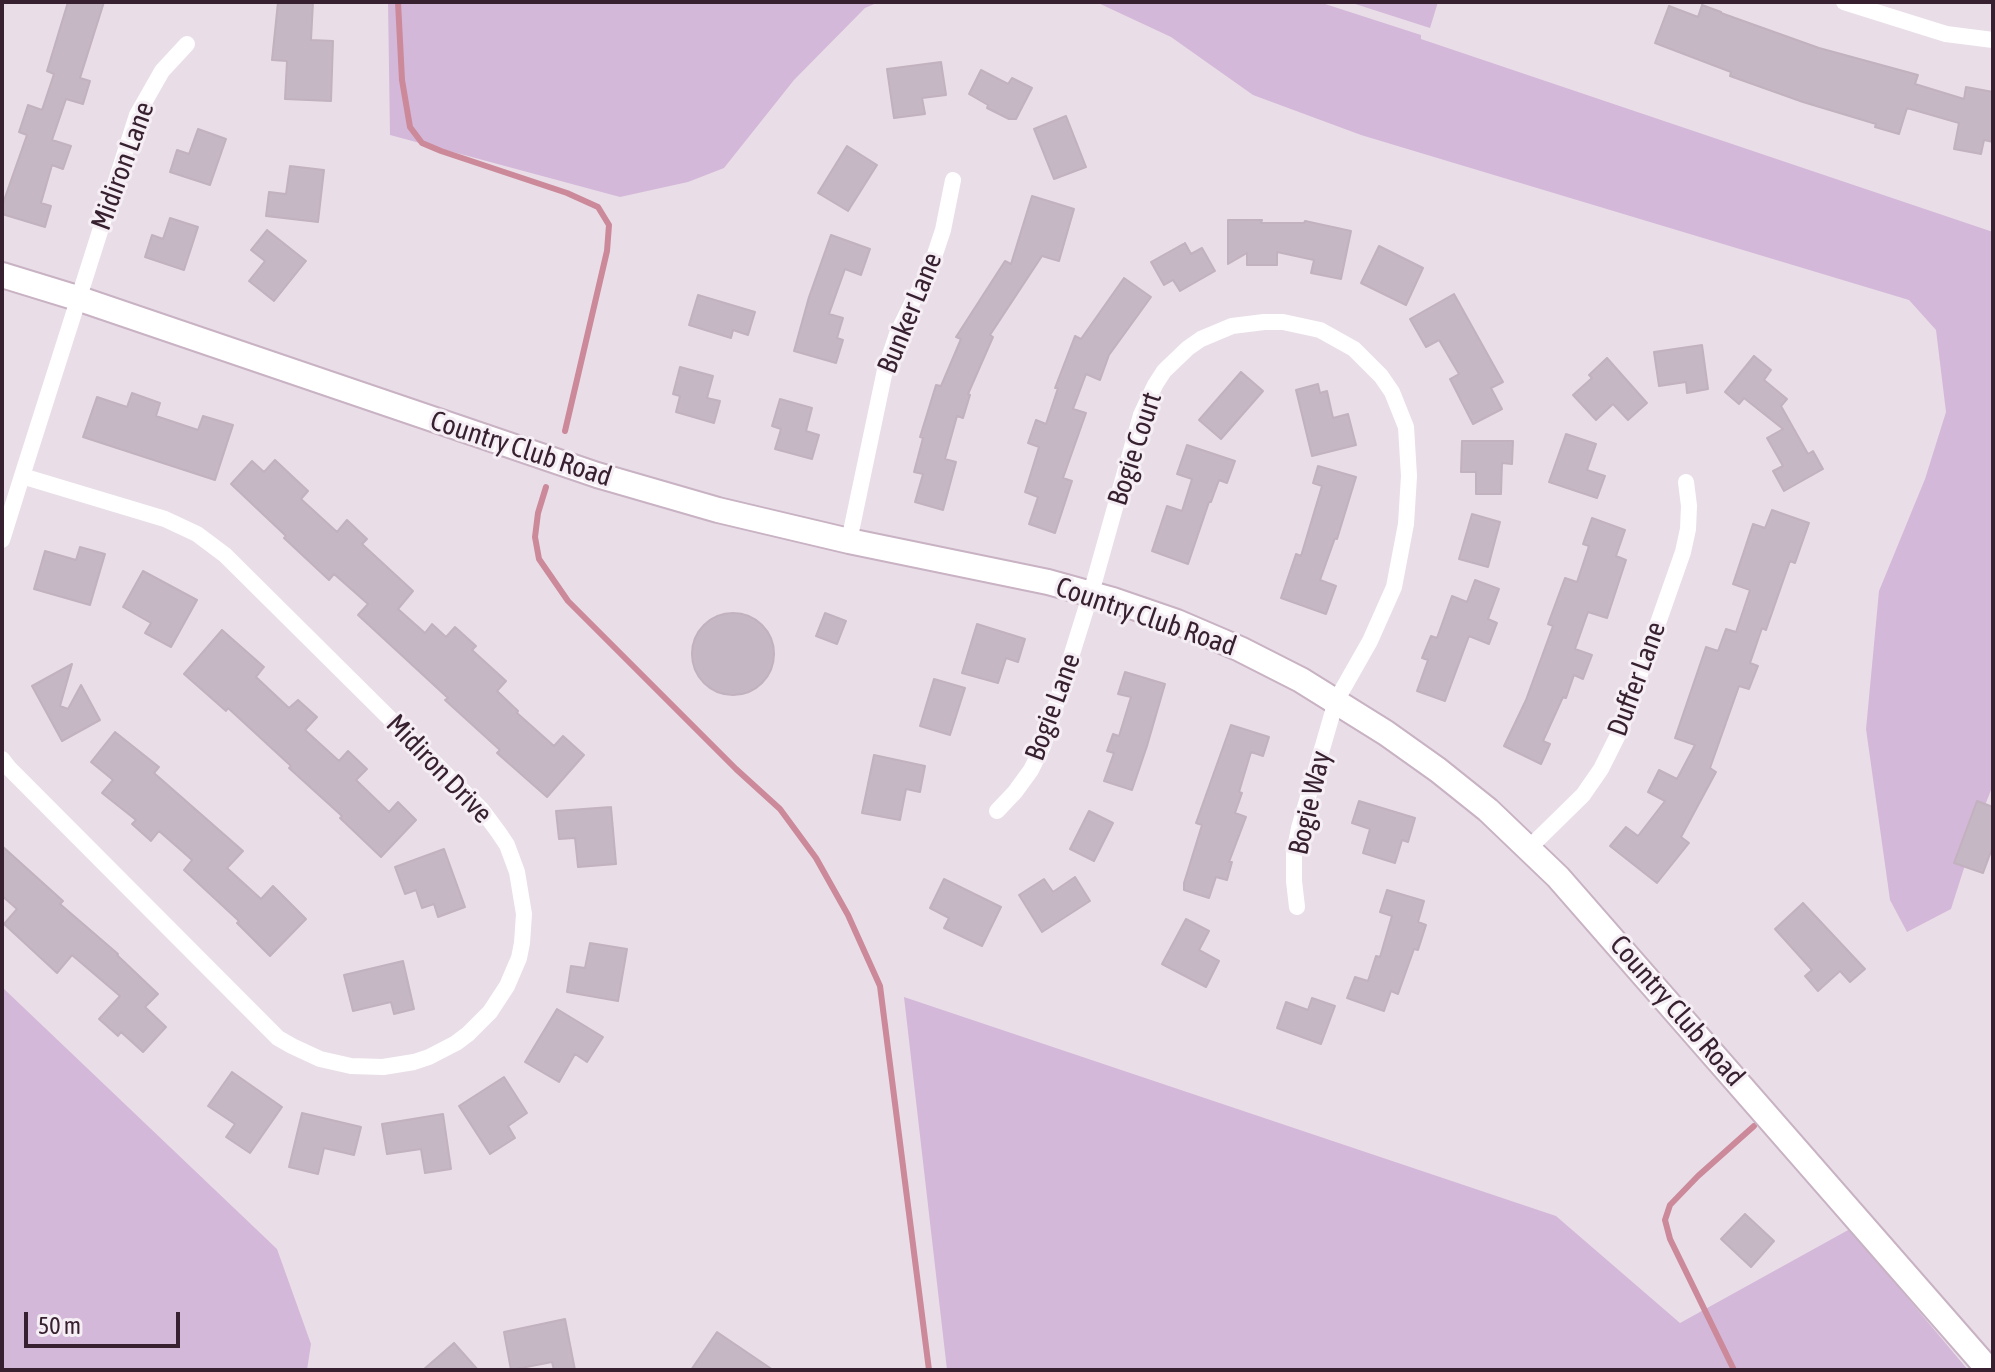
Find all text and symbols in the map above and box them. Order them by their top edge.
street label: Midiron Lane [84,97,162,235]
street label: Bunker Lane [871,248,949,378]
street label: Bogie Court [1101,388,1169,510]
street label: Country Club Road [426,404,616,494]
street label: Country Club Road [1051,570,1241,664]
street label: Duffer Lane [1601,617,1673,741]
street label: Bogie Lane [1018,649,1088,765]
street label: Midiron Drive [379,708,499,830]
street label: Bogie Way [1282,748,1338,858]
street label: Country Club Road [1602,929,1752,1093]
scale bar [28,1296,184,1346]
text: 50 m [38,1312,81,1339]

